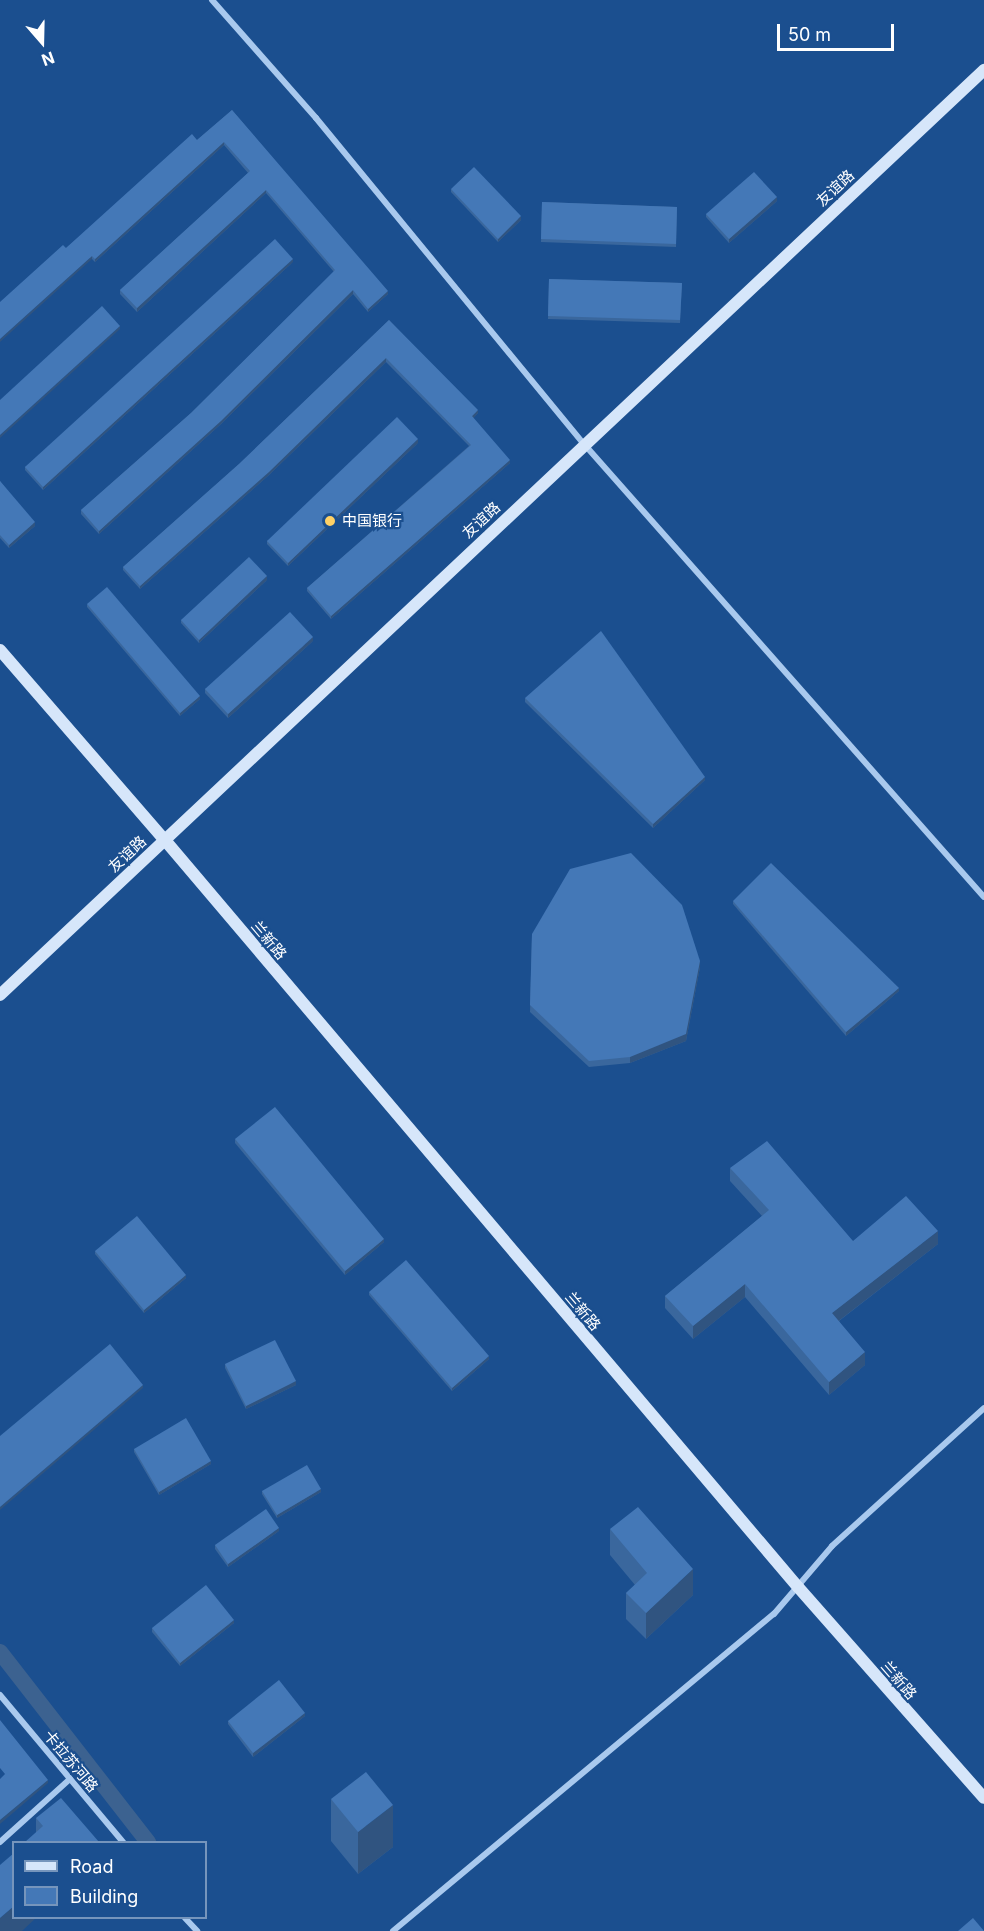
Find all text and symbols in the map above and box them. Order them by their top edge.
north arrow [12,12,72,72]
scale bar [780,12,897,50]
text: 50 m [788,24,831,45]
text: N [39,47,57,70]
street label: 友谊路 [812,166,858,210]
street label: 友谊路 [458,498,504,542]
place label: 中国银行 [342,512,402,530]
marker: 中国银行 [323,514,337,528]
street label: 友谊路 [104,832,150,876]
street label: 兰新路 [248,917,290,963]
street label: 兰新路 [562,1288,604,1334]
street label: 兰新路 [877,1657,921,1703]
street label: 卡拉苏河路 [40,1726,102,1796]
legend [12,1841,207,1919]
text: Road [70,1856,113,1877]
text: Building [70,1886,138,1907]

